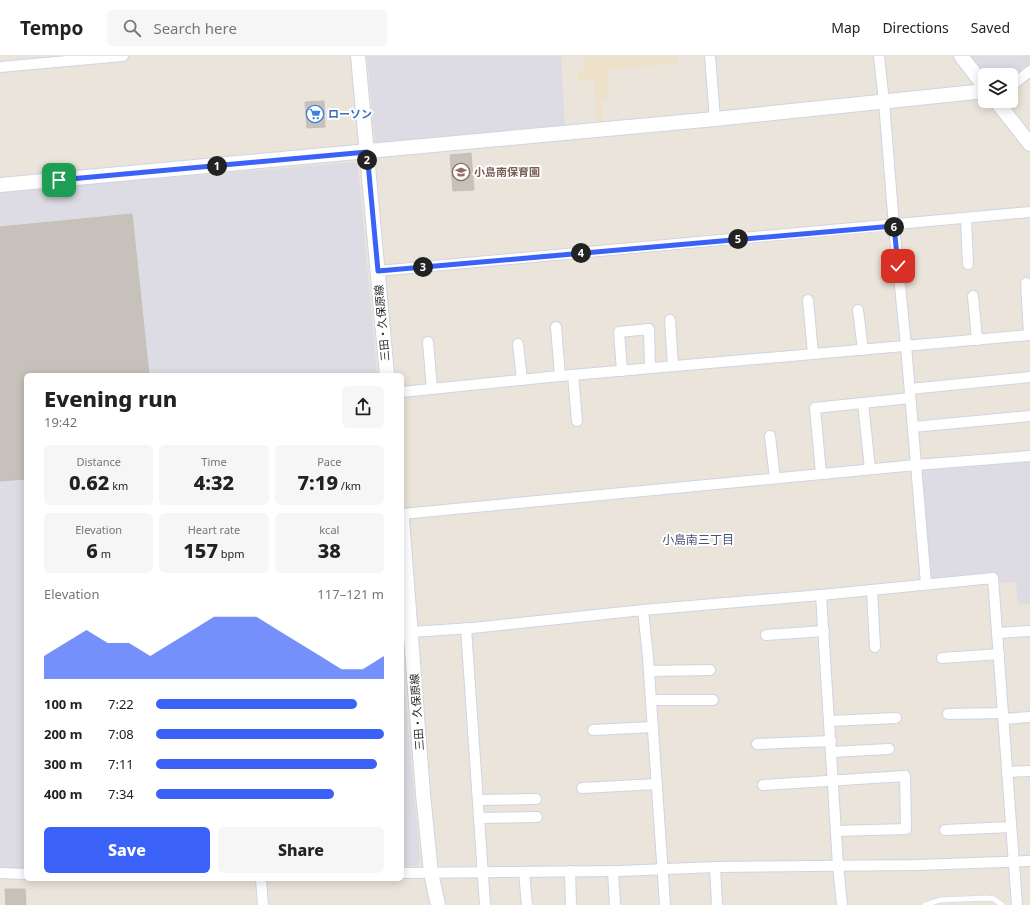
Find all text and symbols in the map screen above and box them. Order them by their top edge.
search box [107,10,387,46]
text: Tempo [20,15,83,41]
icon: search [121,17,143,39]
text: Search here [153,18,237,38]
text: Map [831,18,860,37]
text: Directions [882,18,949,37]
text: Saved [971,18,1010,37]
map controls [978,68,1018,108]
button: layers [978,68,1018,108]
supermarket icon: ローソン [305,104,325,124]
place label: ローソン [328,106,372,121]
pin: 2 [357,150,377,170]
text: 2 [364,152,370,167]
pin: 1 [207,156,227,176]
text: 1 [214,158,220,173]
school or university icon: 小島南保育園 [451,162,471,182]
pin [42,163,76,197]
place label: 小島南保育園 [474,164,540,179]
icon: arrive [48,169,70,191]
pin: 6 [884,217,904,237]
text: 6 [891,219,897,234]
pin: 5 [728,229,748,249]
text: 5 [735,231,741,246]
pin: 4 [571,243,591,263]
text: 4 [578,245,584,260]
pin [881,249,915,283]
icon: check [887,255,909,277]
pin: 3 [413,257,433,277]
text: 3 [420,259,426,274]
street label: 三田・久保原線 [371,284,392,362]
text: Evening run [44,383,177,413]
button: share [342,386,384,428]
text: 19:42 [44,413,77,431]
text: Distance [76,454,121,469]
text: Time [201,454,227,469]
text: Pace [317,454,341,469]
text: 0.62 [69,469,109,496]
text: 4:32 [194,469,234,496]
text: 7:19 [298,469,338,496]
text: km [109,478,128,493]
text: /km [338,478,361,493]
text: Elevation [75,522,122,537]
text: Heart rate [188,522,240,537]
text: kcal [319,522,339,537]
district label: 小島南三丁目 [662,531,734,548]
text: 6 [86,537,98,564]
text: 157 [183,537,218,564]
text: 38 [318,537,341,564]
text: m [98,546,111,561]
text: bpm [218,546,245,561]
text: Elevation [44,585,100,603]
text: 117–121 m [317,585,384,603]
street label: 三田・久保原線 [406,673,427,751]
text: 100 m [44,695,82,713]
text: 7:22 [108,695,134,713]
text: 200 m [44,725,82,743]
text: 7:08 [108,725,134,743]
text: 300 m [44,755,82,773]
text: 7:11 [108,755,134,773]
text: 400 m [44,785,82,803]
text: 7:34 [108,785,134,803]
button: Save [44,827,210,873]
button: Share [218,827,384,873]

